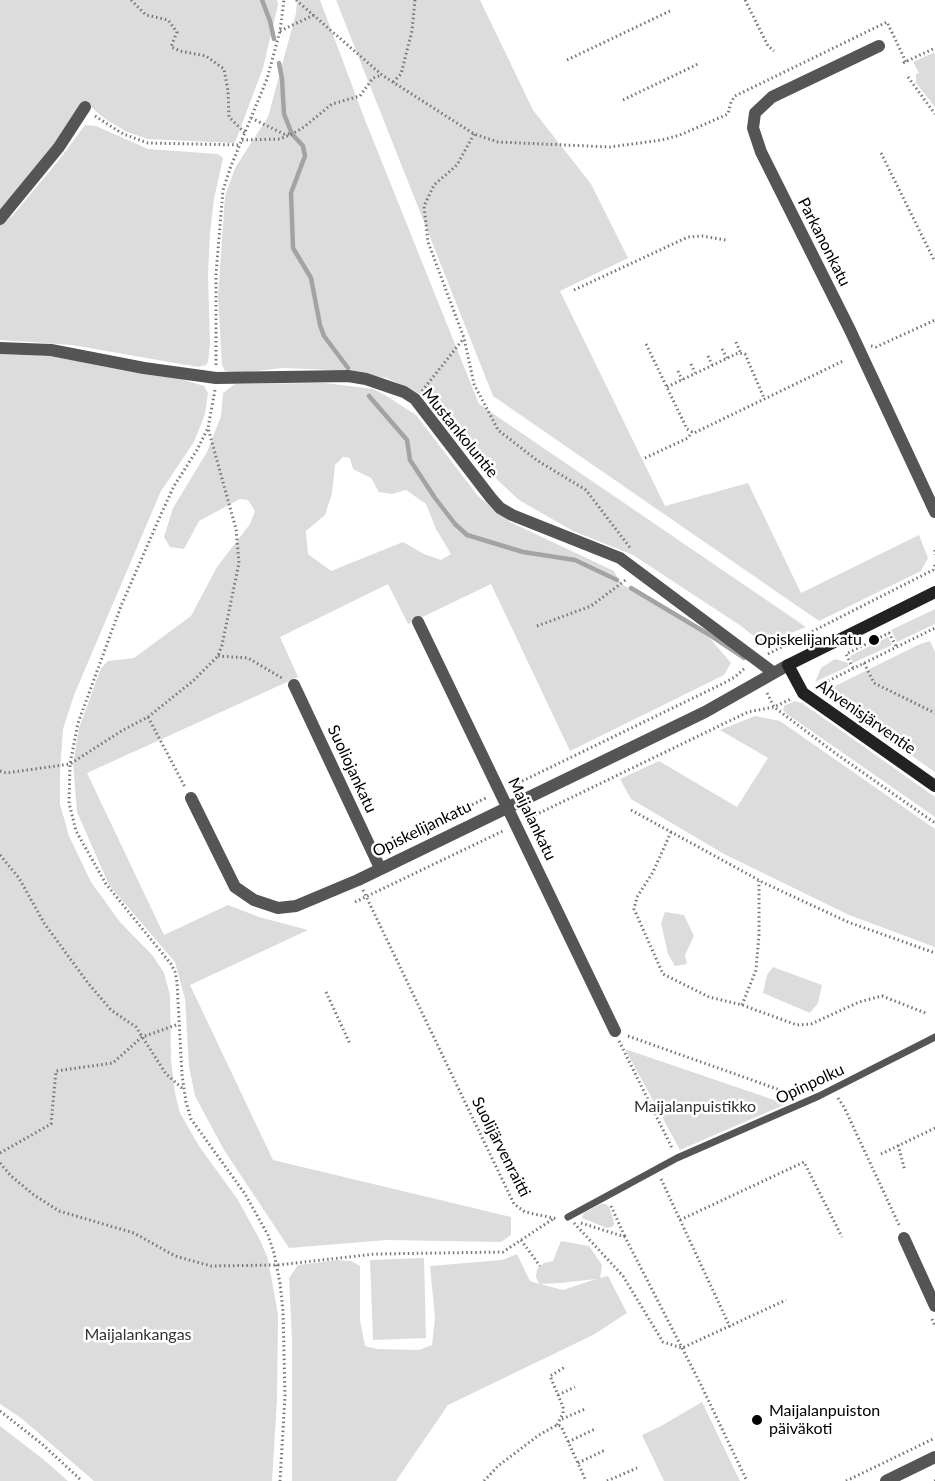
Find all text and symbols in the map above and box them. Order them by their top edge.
street label: Parkanonkatu [793,195,855,289]
street label: Mustankoluntie [418,384,502,482]
place label: Opiskelijankatu [755,630,862,650]
marker: Opiskelijankatu [867,633,881,647]
street label: Ahvenisjärventie [813,676,919,758]
street label: Suoliojankatu [323,722,381,816]
street label: Maijalankatu [504,775,560,863]
street label: Opiskelijankatu [369,797,475,861]
street label: Opinpolku [773,1060,847,1108]
street label: Suolijärvenraitti [468,1094,534,1200]
park label: Maijalanpuistikko [634,1097,756,1117]
park label: Maijalankangas [84,1325,192,1345]
place label: Maijalanpuiston päiväkoti [769,1401,880,1439]
marker: Maijalanpuiston päiväkoti [750,1413,764,1427]

